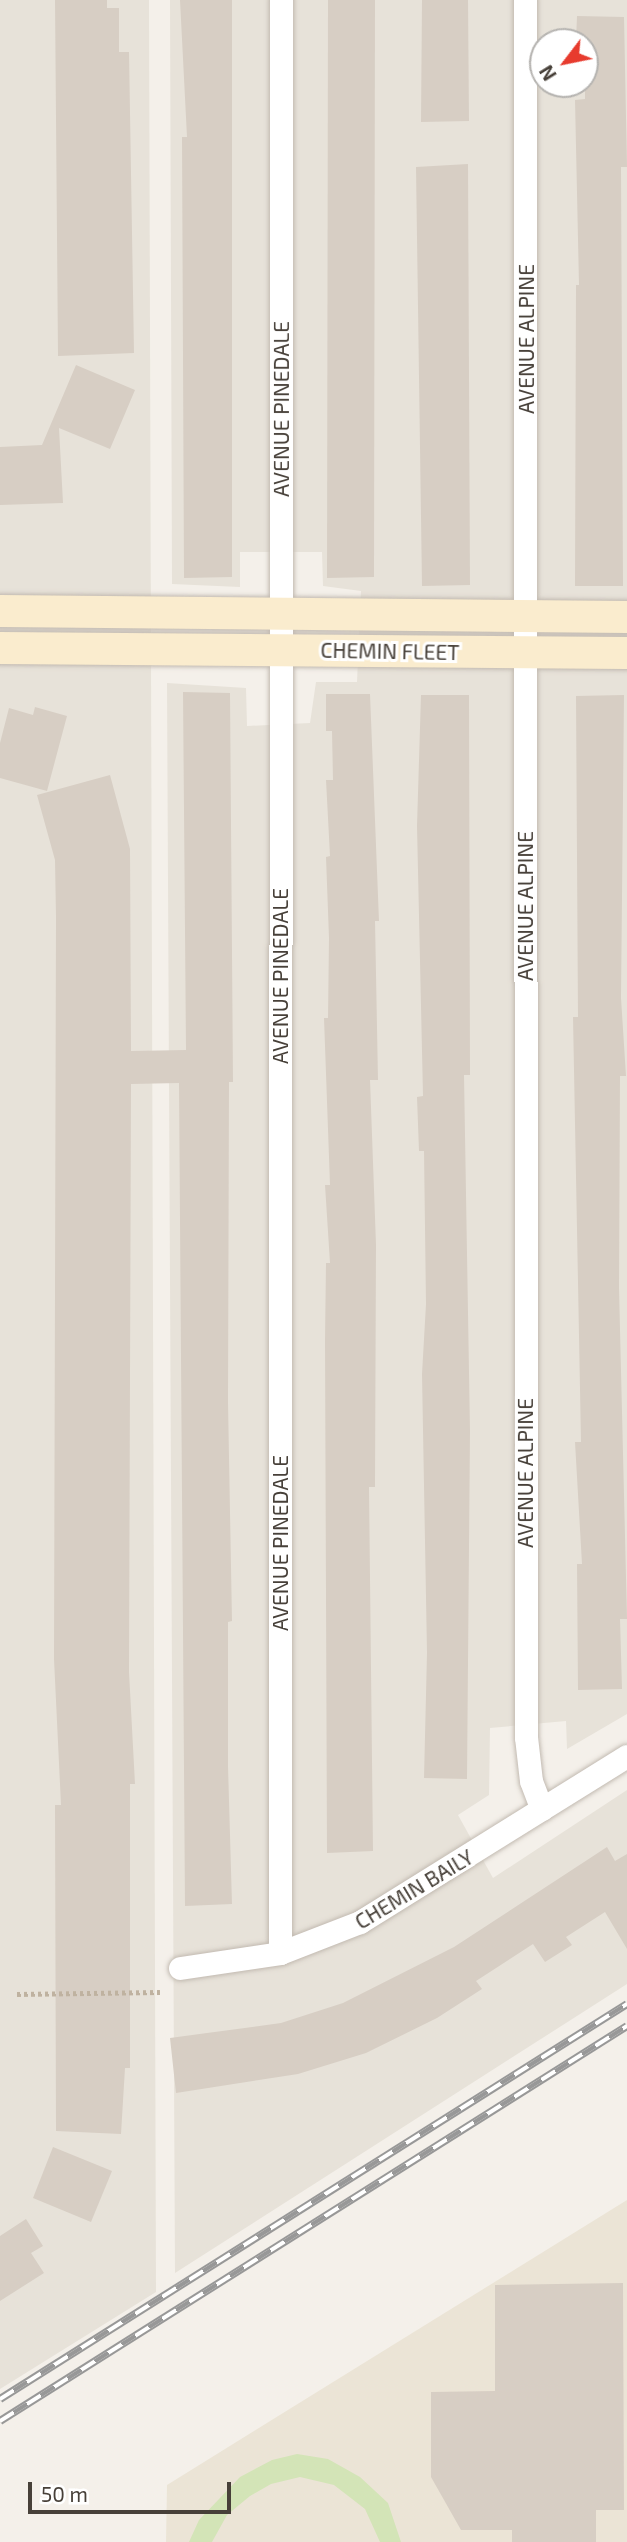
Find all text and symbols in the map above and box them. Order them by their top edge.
north arrow [529,28,599,98]
text: N [534,61,561,85]
street label: AVENUE ALPINE [513,264,539,414]
street label: AVENUE PINEDALE [268,321,294,497]
street label: CHEMIN FLEET [320,637,460,665]
street label: AVENUE ALPINE [512,831,538,981]
street label: AVENUE PINEDALE [267,888,293,1064]
street label: AVENUE ALPINE [512,1398,538,1548]
street label: AVENUE PINEDALE [267,1455,293,1631]
street label: CHEMIN BAILY [350,1844,478,1934]
scale bar [32,2468,234,2512]
text: 50 m [41,2481,88,2506]

